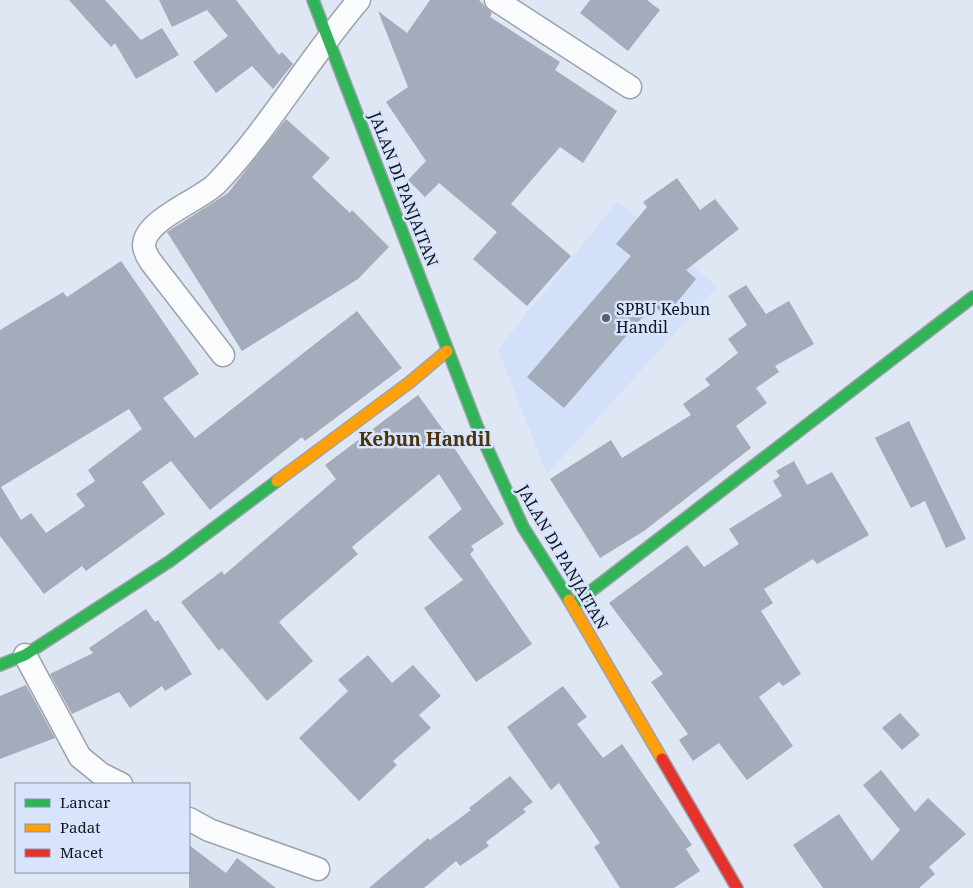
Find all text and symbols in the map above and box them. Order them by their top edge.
street label: JALAN DI PANJAITAN [364,108,444,269]
place label: SPBU Kebun Handil [616,298,710,338]
marker: SPBU Kebun Handil [600,312,612,324]
district label: Kebun Handil [359,426,492,452]
street label: JALAN DI PANJAITAN [512,480,613,633]
legend [15,783,190,873]
text: Lancar [60,792,110,812]
text: Padat [60,817,100,837]
text: Macet [60,842,103,862]

